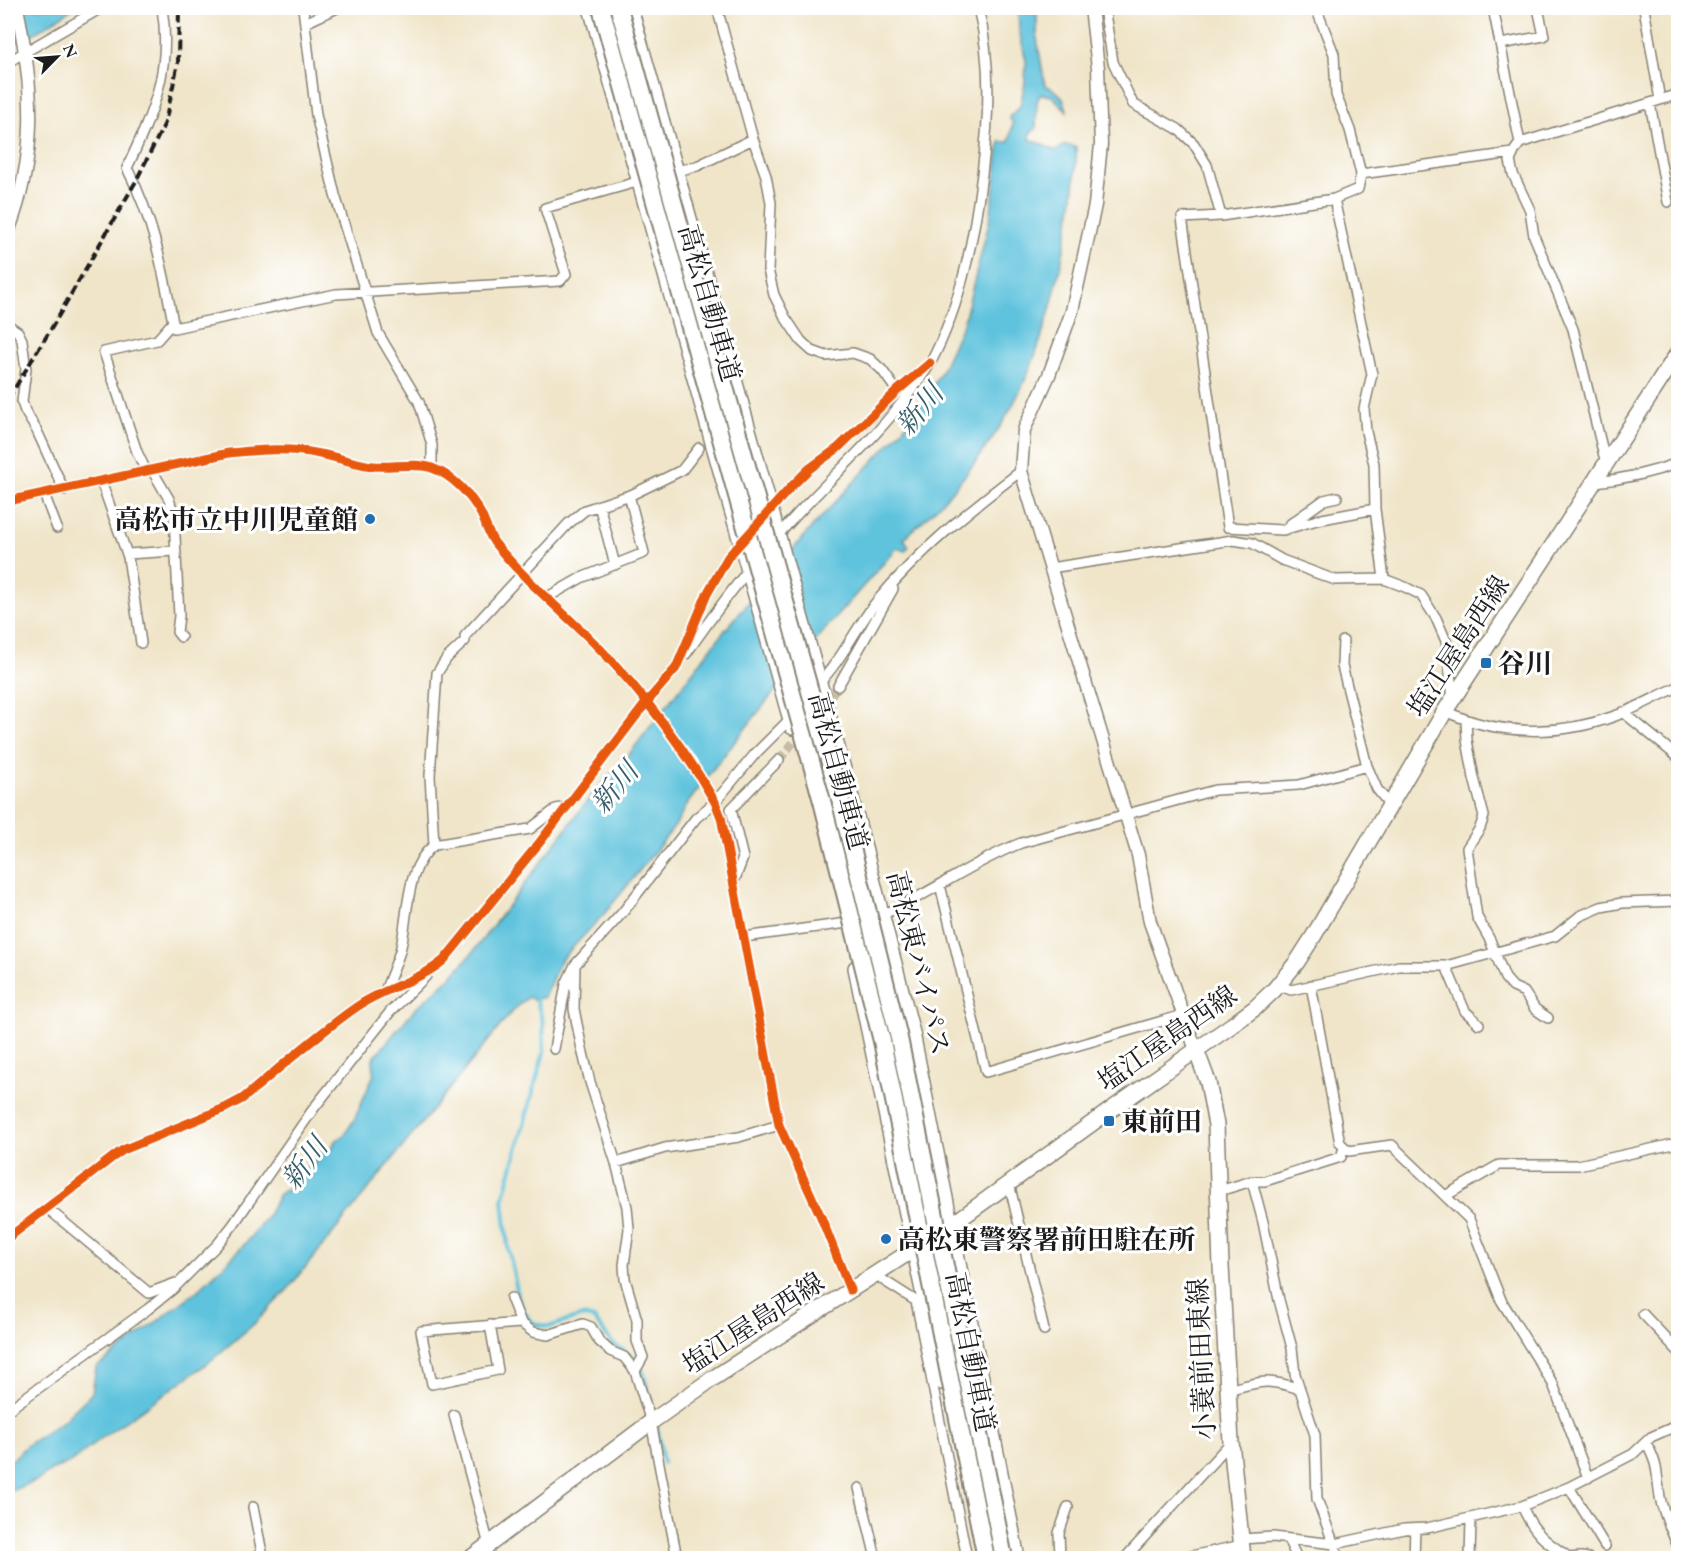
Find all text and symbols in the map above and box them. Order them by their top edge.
north arrow [27,27,87,87]
text: N [58,41,82,61]
street label: 高松自動車道 [671,220,749,386]
water label: 新川 [887,374,953,442]
place label: 高松市立中川児童館 [115,502,358,537]
marker: 高松市立中川児童館 [363,512,377,526]
street label: 塩江屋島西線 [1399,569,1517,723]
place label: 谷川 [1498,646,1552,681]
marker: 谷川 [1479,656,1493,670]
street label: 高松自動車道 [801,688,877,854]
water label: 新川 [582,752,648,820]
street label: 高松東バイパス [879,867,959,1059]
street label: 塩江屋島西線 [1091,977,1243,1099]
place label: 東前田 [1121,1104,1202,1139]
marker: 東前田 [1102,1114,1116,1128]
water label: 新川 [273,1127,337,1196]
place label: 高松東警察署前田駐在所 [898,1222,1195,1257]
marker: 高松東警察署前田駐在所 [879,1232,893,1246]
street label: 塩江屋島西線 [676,1264,830,1382]
street label: 高松自動車道 [938,1269,1004,1435]
street label: 小蓑前田東線 [1179,1277,1223,1441]

